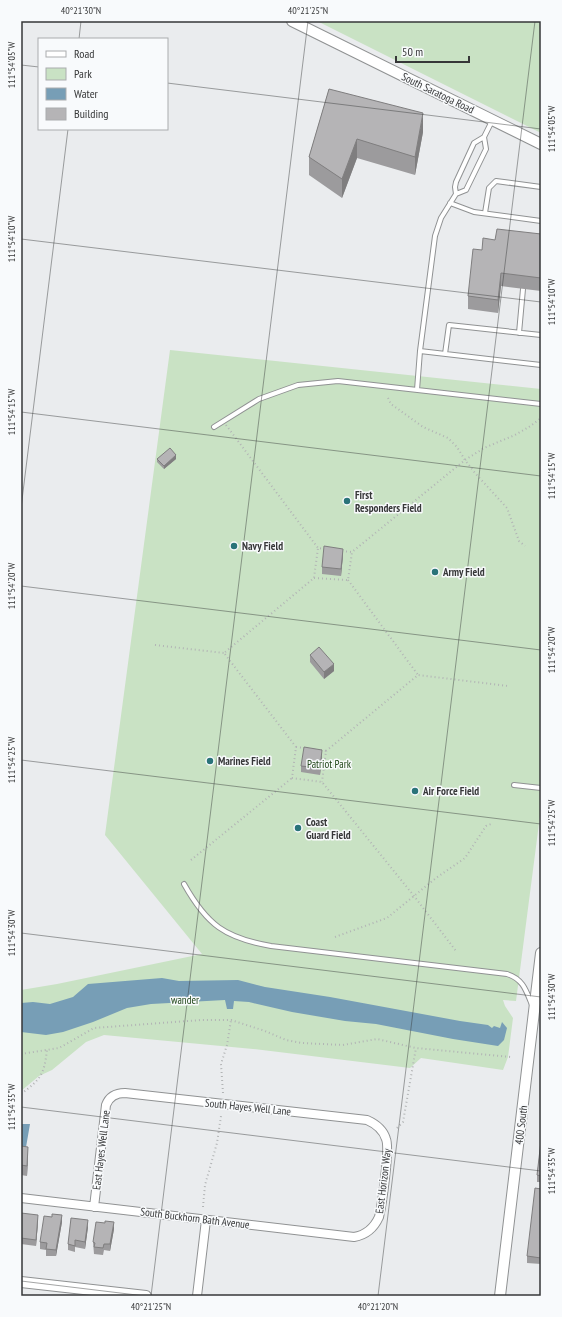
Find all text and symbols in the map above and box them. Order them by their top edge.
text: 40°21'30"N [61,4,101,17]
text: 40°21'25"N [288,4,328,17]
legend [38,38,168,130]
scale bar [396,38,469,64]
text: 111°54'05"W [5,41,18,88]
text: 50 m [402,44,423,59]
text: Road [74,46,94,61]
text: Park [74,66,92,81]
street label: South Saratoga Road [399,69,477,117]
text: Water [74,86,99,101]
text: 111°54'05"W [545,105,558,152]
text: Building [74,106,109,121]
text: 111°54'10"W [5,215,18,262]
text: 111°54'10"W [545,278,558,325]
text: 111°54'15"W [5,388,18,435]
text: 111°54'15"W [545,452,558,499]
place label: First Responders Field [355,488,422,515]
marker: First Responders Field [342,496,352,506]
place label: Navy Field [242,539,283,553]
marker: Navy Field [229,541,239,551]
text: 111°54'20"W [5,562,18,609]
place label: Army Field [442,565,485,579]
marker: Army Field [430,567,440,577]
text: 111°54'20"W [545,626,558,673]
text: 111°54'25"W [5,736,18,783]
place label: Marines Field [218,754,271,768]
marker: Marines Field [205,756,215,766]
park label: Patriot Park [307,757,352,771]
place label: Air Force Field [422,784,479,798]
marker: Air Force Field [410,786,420,796]
text: 111°54'25"W [545,799,558,846]
place label: Coast Guard Field [306,815,351,842]
marker: Coast Guard Field [293,823,303,833]
text: 111°54'30"W [5,909,18,956]
text: 111°54'30"W [545,973,558,1020]
park label: wander [171,993,199,1007]
text: 111°54'35"W [5,1083,18,1130]
street label: South Hayes Well Lane [204,1096,292,1119]
street label: 400 South [512,1104,530,1145]
street label: East Hayes Well Lane [89,1109,113,1191]
street label: East Horizon Way [372,1147,394,1214]
text: 111°54'35"W [545,1147,558,1194]
street label: South Buckhorn Bath Avenue [140,1204,251,1232]
text: 40°21'25"N [131,1300,171,1313]
text: 40°21'20"N [358,1300,398,1313]

